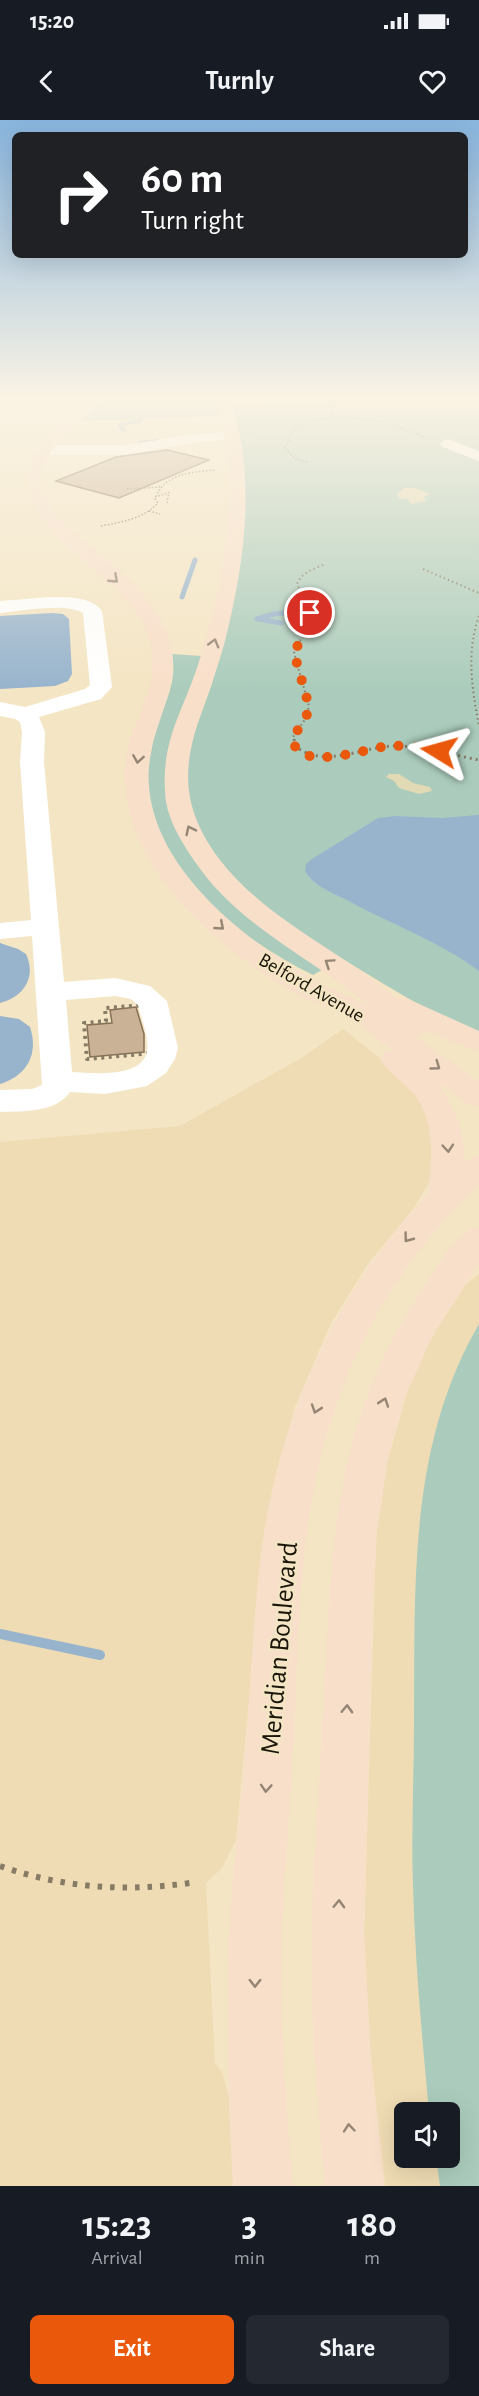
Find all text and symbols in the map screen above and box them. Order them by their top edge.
text: 15:20 [30,10,74,32]
icon: back [30,65,63,98]
icon: heart [416,65,449,98]
text: Turnly [205,67,274,94]
icon: right [42,156,120,234]
text: 60 m [141,158,223,200]
text: Turn right [141,207,244,234]
one-way arrow [107,572,118,583]
pin [284,587,335,638]
icon: arrive [293,596,326,629]
one-way arrow [207,638,219,649]
position arrow [407,719,471,783]
one-way arrow [132,754,145,764]
one-way arrow [186,825,197,836]
one-way arrow [214,919,225,930]
street label: Belford Avenue [255,950,368,1026]
one-way arrow [324,960,335,971]
one-way arrow [430,1059,441,1070]
one-way arrow [441,1143,454,1152]
one-way arrow [404,1232,415,1243]
one-way arrow [376,1397,389,1408]
one-way arrow [310,1403,323,1414]
street label: Meridian Boulevard [257,1541,303,1756]
one-way arrow [341,1704,353,1713]
one-way arrow [260,1784,273,1793]
one-way arrow [333,1899,345,1908]
one-way arrow [249,1978,261,1987]
map controls [394,2102,460,2168]
button: sound [394,2102,460,2168]
one-way arrow [343,2123,356,2132]
text: 15:23 [82,2207,152,2243]
text: 3 [242,2207,257,2243]
text: 180 [347,2207,397,2243]
text: Arrival [91,2248,143,2268]
text: min [234,2248,265,2268]
text: m [364,2248,380,2268]
button: Exit [30,2315,234,2384]
button: Share [246,2315,449,2384]

